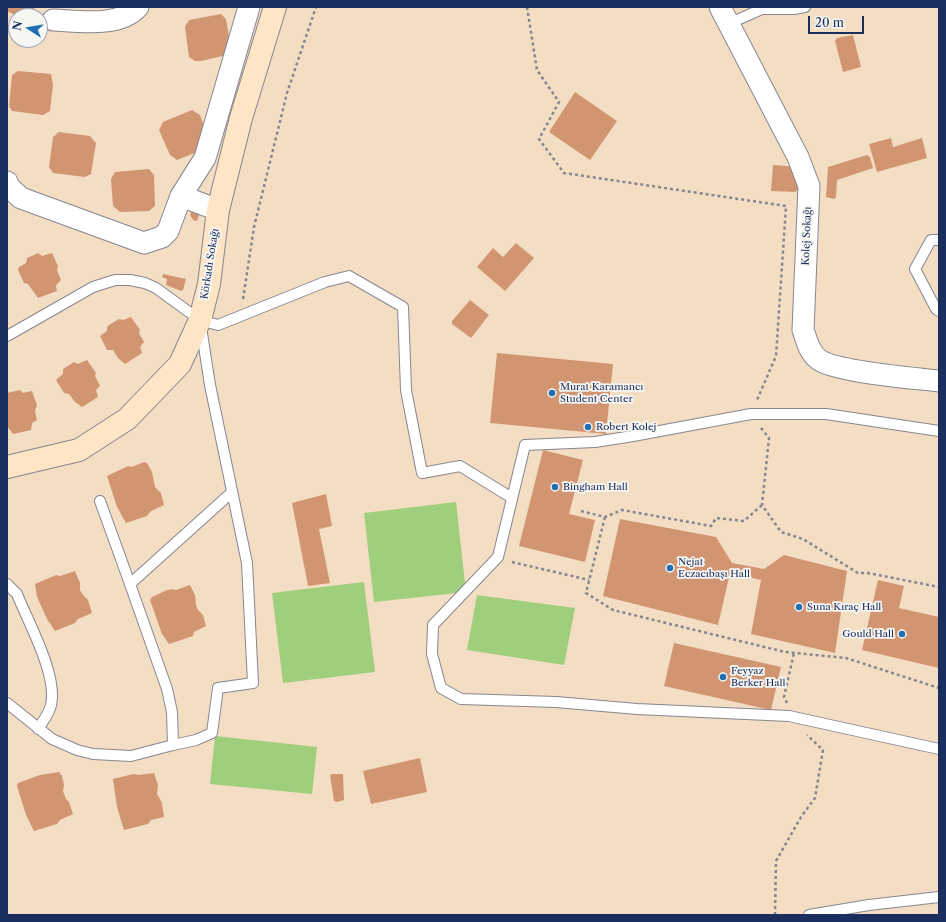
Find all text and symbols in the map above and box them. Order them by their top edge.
north arrow [8,8,48,48]
scale bar [810,8,866,34]
text: 20 m [815,15,844,30]
text: N [9,20,25,32]
street label: Kolej Sokağı [800,206,814,266]
street label: Körkadı Sokağı [198,228,222,300]
place label: Murat Karamancı Student Center [560,381,643,404]
marker: Murat Karamancı Student Center [547,388,557,398]
place label: Robert Kolej [596,421,656,433]
marker: Robert Kolej [583,422,593,432]
place label: Bingham Hall [563,481,628,493]
marker: Bingham Hall [550,482,560,492]
place label: Nejat Eczacıbaşı Hall [678,556,750,580]
marker: Nejat Eczacıbaşı Hall [665,563,675,573]
place label: Suna Kıraç Hall [807,601,881,613]
marker: Suna Kıraç Hall [794,602,804,612]
place label: Gould Hall [842,628,894,640]
marker: Gould Hall [897,629,907,639]
place label: Feyyaz Berker Hall [731,665,785,688]
marker: Feyyaz Berker Hall [718,672,728,682]

